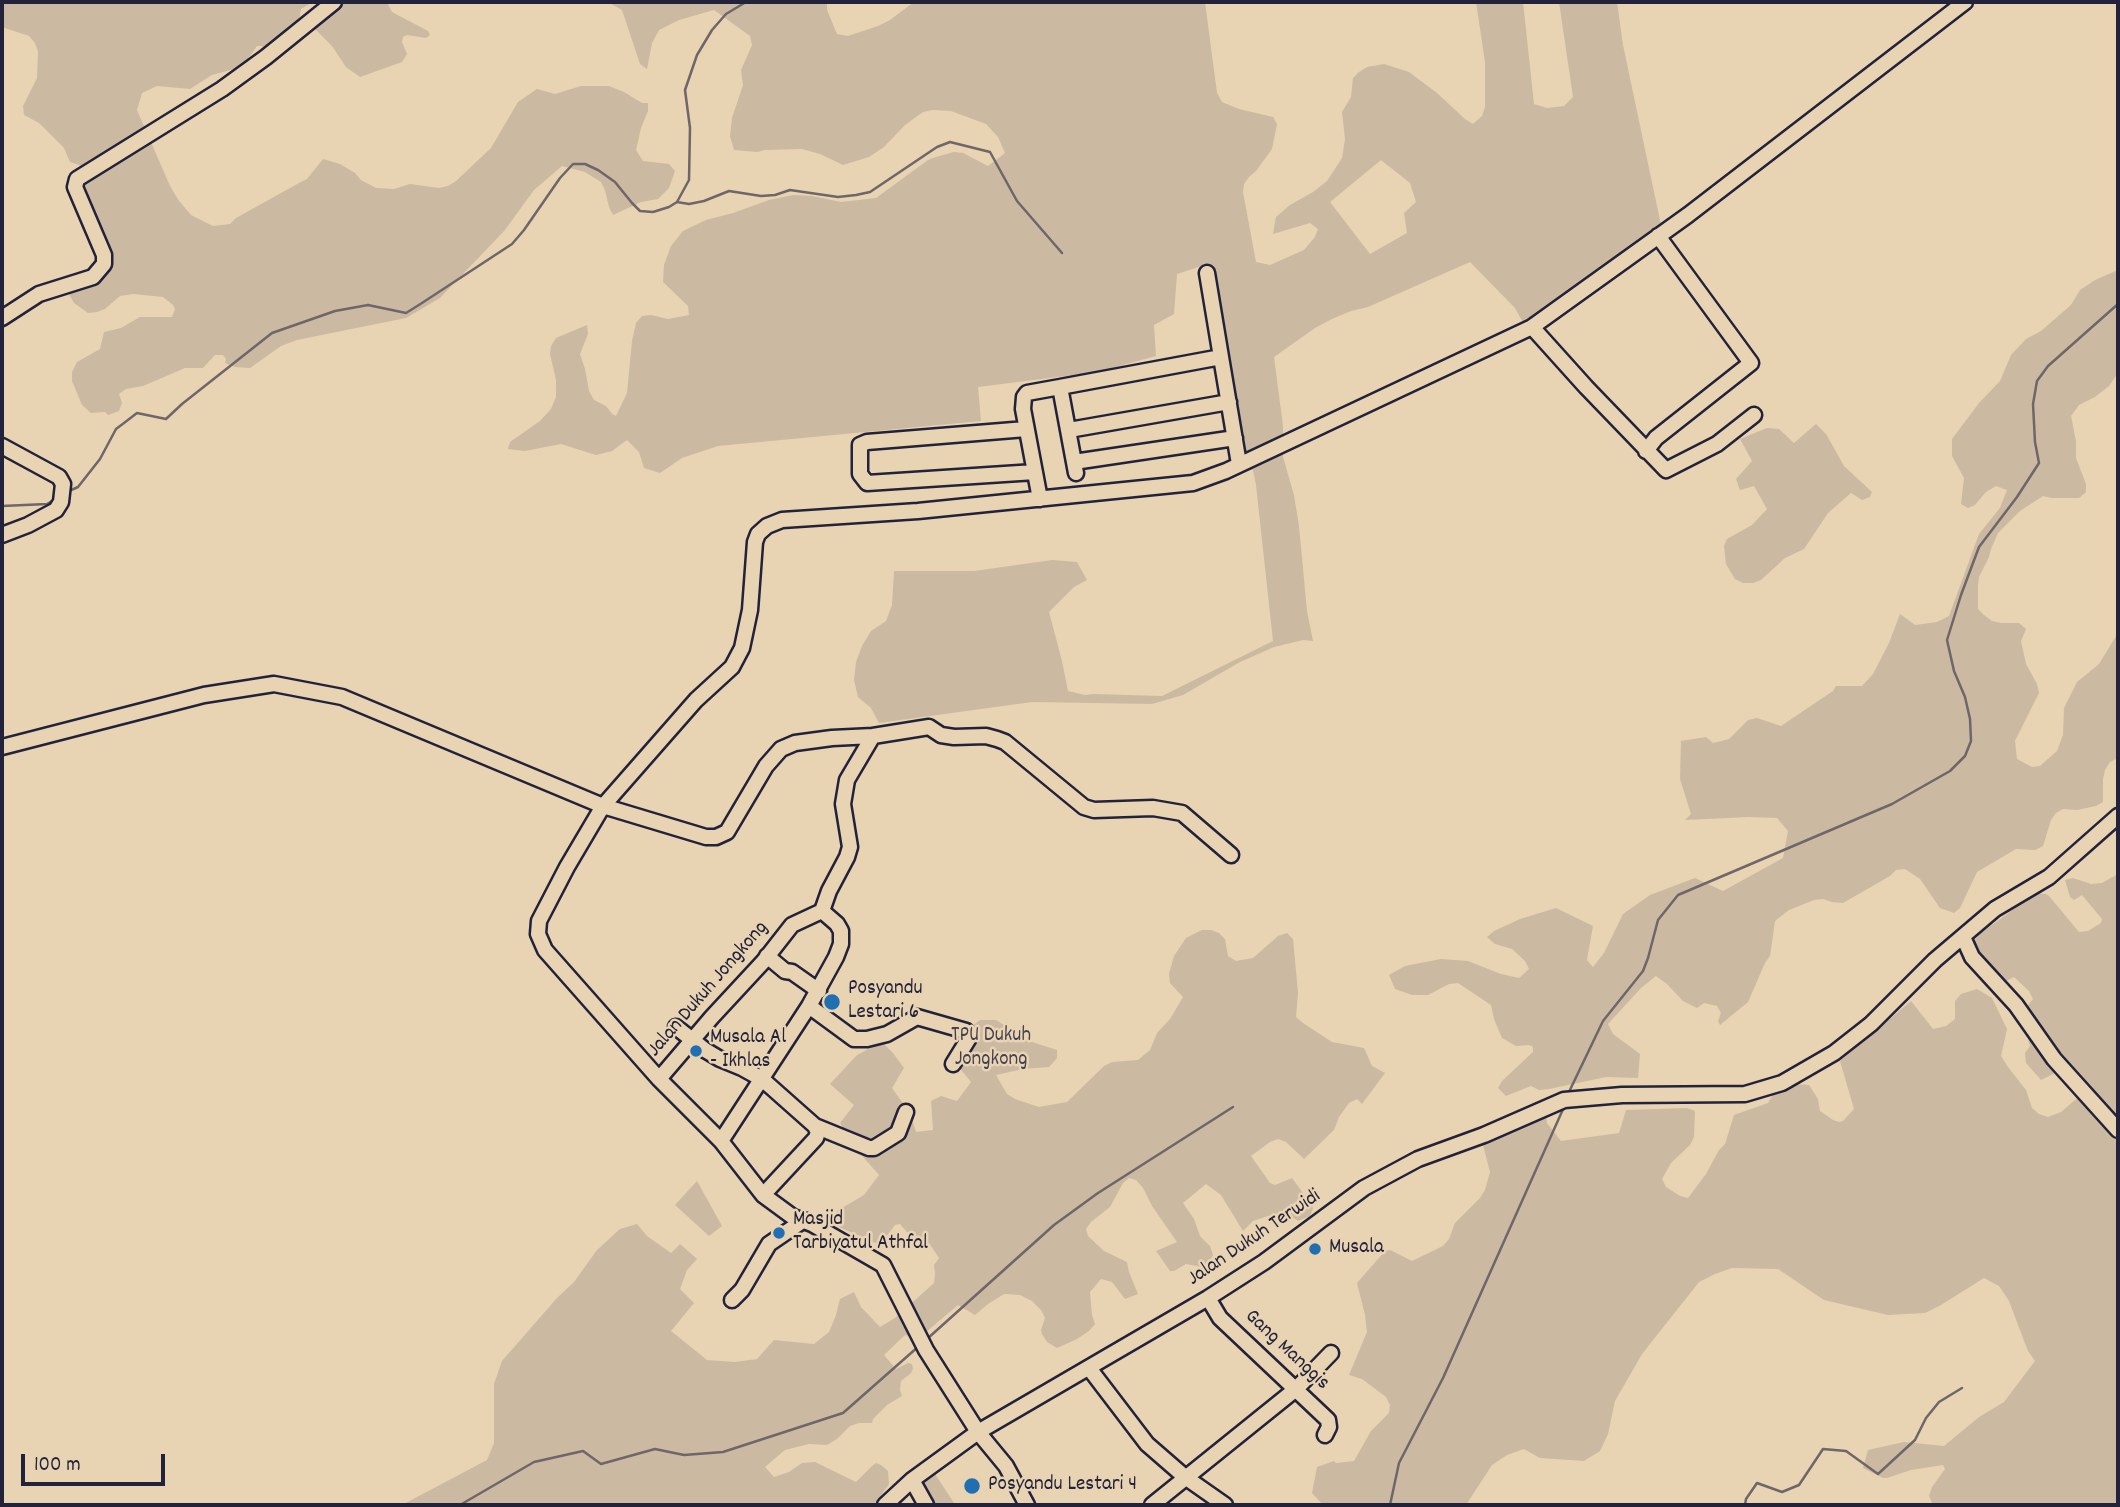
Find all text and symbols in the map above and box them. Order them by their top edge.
street label: Jalan Dukuh Jongkong [643,917,775,1063]
place label: Posyandu Lestari 6 [848,977,923,1027]
marker: Posyandu Lestari 6 [822,992,842,1012]
park label: TPU Dukuh Jongkong [951,1024,1031,1074]
place label: Musala Al - Ikhlas [710,1026,786,1076]
marker: Musala Al - Ikhlas [688,1043,704,1059]
street label: Jalan Dukuh Terwidi [1184,1185,1326,1293]
place label: Masjid Tarbiyatul Athfal [793,1208,928,1258]
marker: Masjid Tarbiyatul Athfal [771,1225,787,1241]
place label: Musala [1329,1236,1384,1262]
marker: Musala [1307,1241,1323,1257]
street label: Gang Manggis [1238,1305,1334,1397]
scale bar [24,1440,168,1484]
text: 100 m [34,1451,81,1481]
place label: Posyandu Lestari 4 [988,1473,1137,1499]
marker: Posyandu Lestari 4 [962,1476,982,1496]

